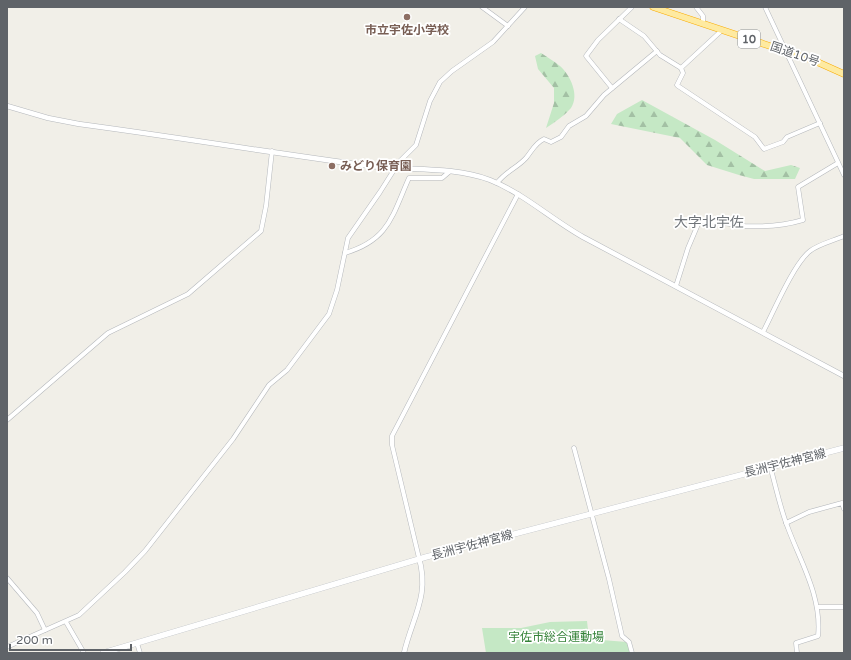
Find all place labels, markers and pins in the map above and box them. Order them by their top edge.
marker: 市立宇佐小学校 [402,12,412,22]
place label: 市立宇佐小学校 [365,23,449,37]
place label: みどり保育園 [340,159,412,173]
marker: みどり保育園 [327,161,337,171]

